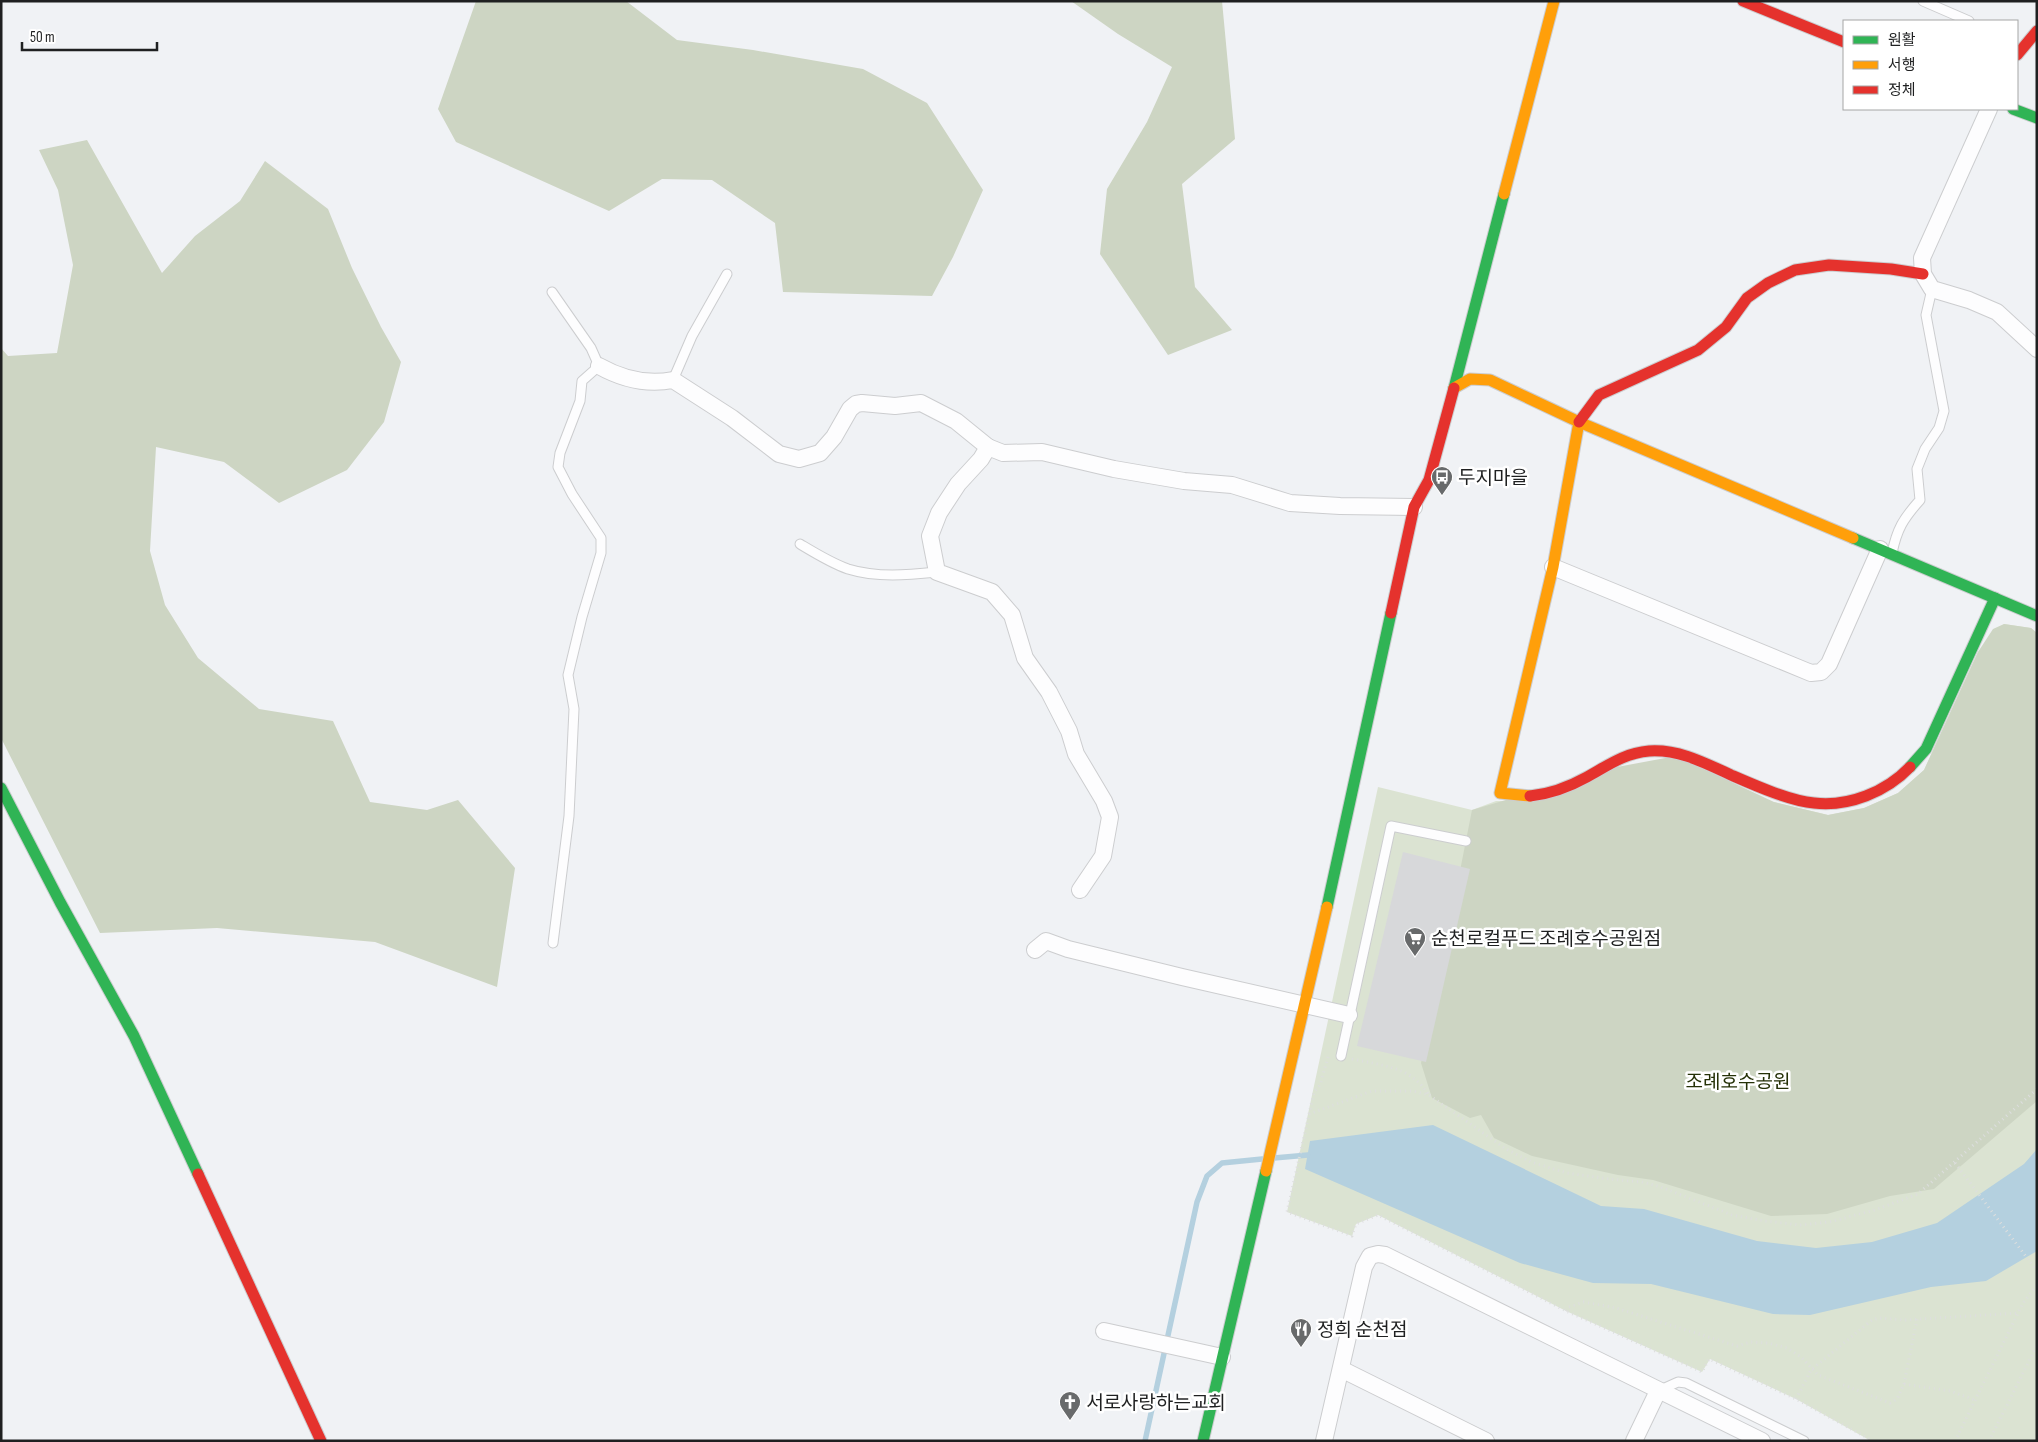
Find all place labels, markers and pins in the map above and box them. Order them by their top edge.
bus stop icon: 두지마을 [1430,465,1454,496]
place label: 두지마을 [1458,467,1528,490]
supermarket icon: 순천로컬푸드 조례호수공원점 [1403,926,1427,957]
place label: 순천로컬푸드 조례호수공원점 [1431,928,1661,951]
restaurant icon: 정희 순천점 [1289,1317,1313,1348]
place label: 정희 순천점 [1317,1319,1407,1342]
church icon: 서로사랑하는교회 [1058,1390,1082,1421]
place label: 서로사랑하는교회 [1086,1392,1226,1415]

